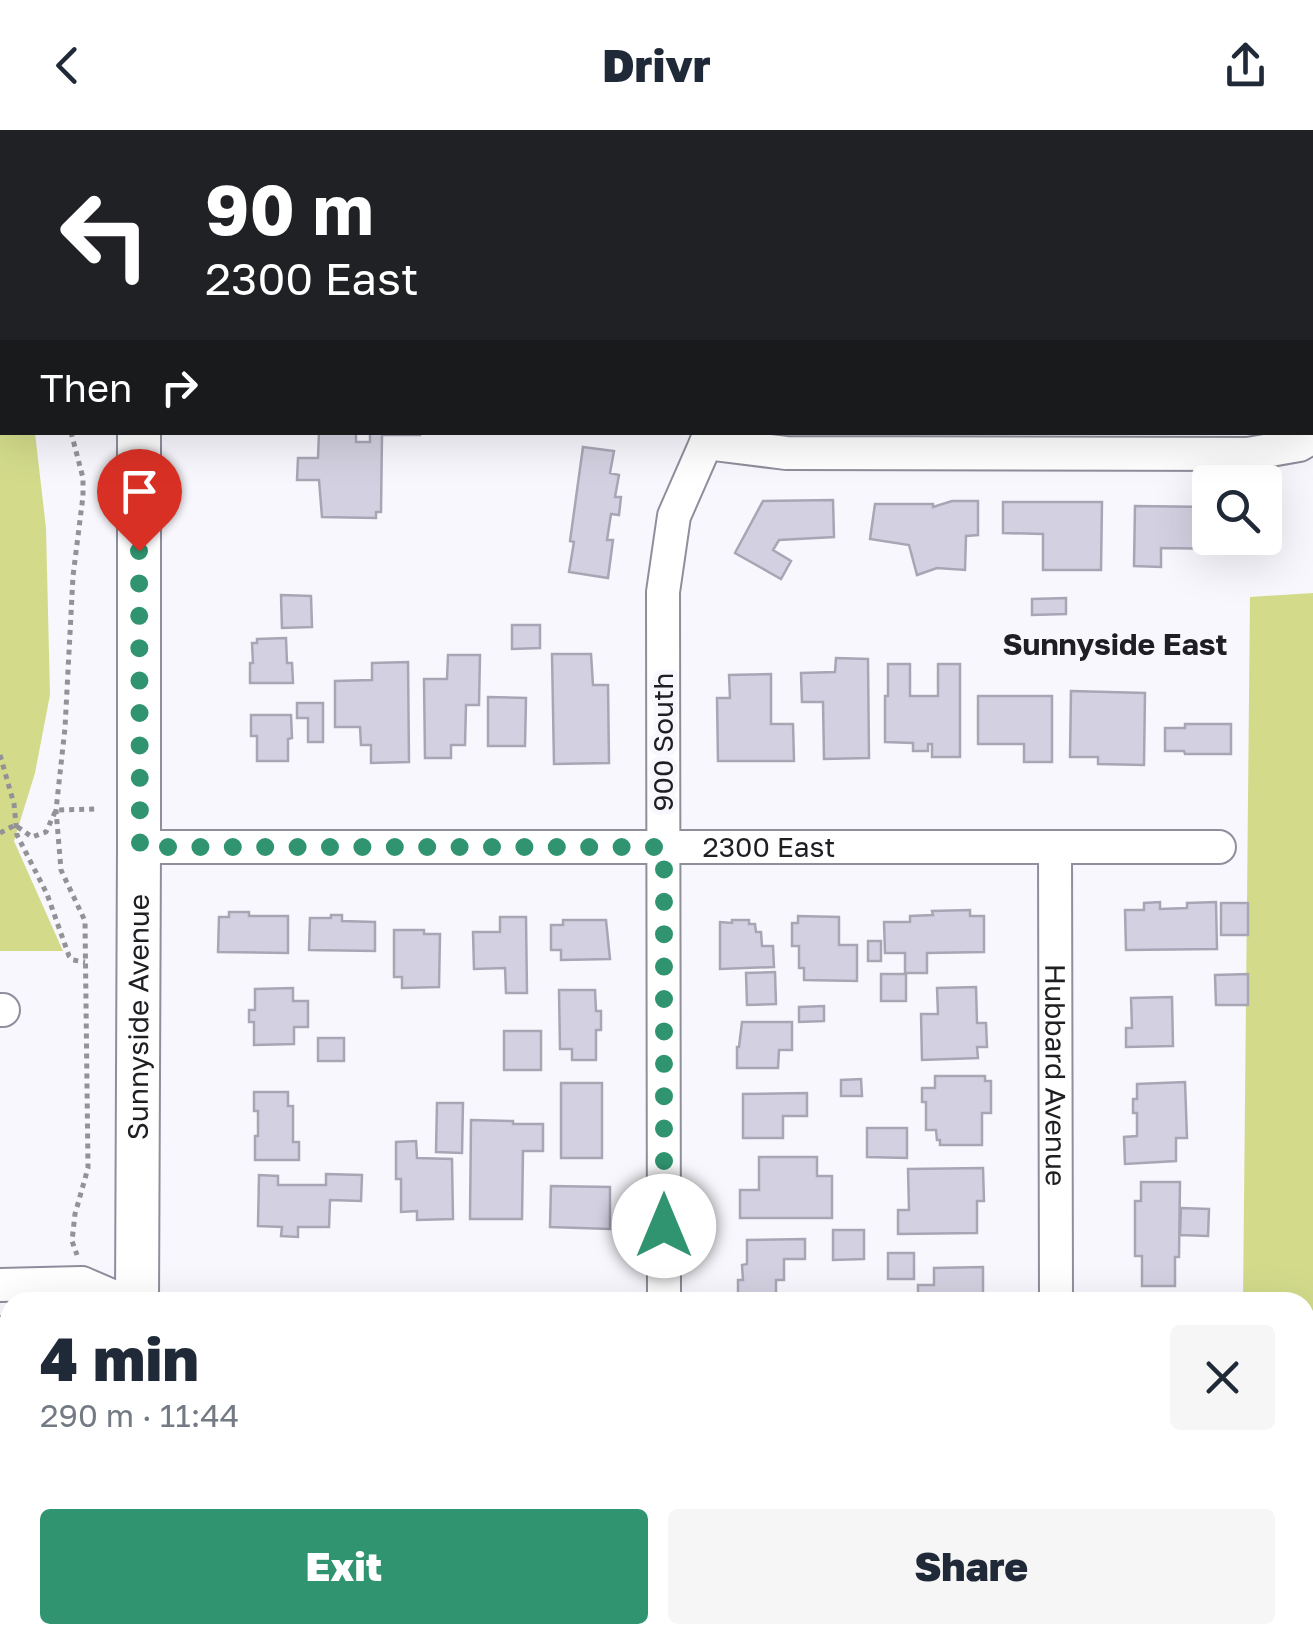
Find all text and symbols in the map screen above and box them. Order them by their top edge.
icon: back [40,38,95,93]
text: Drivr [602,38,711,92]
icon: share [1218,38,1273,93]
text: 90 m [205,166,374,250]
icon: left [40,170,170,300]
text: 2300 East [205,251,419,305]
icon: right [152,360,207,415]
text: Then [40,365,132,410]
pin [97,449,182,552]
icon: arrive [112,464,167,519]
map controls [1192,465,1282,555]
button: search [1192,465,1282,555]
district label: Sunnyside East [1003,626,1227,662]
street label: 900 South [646,673,679,811]
street label: 2300 East [702,830,836,863]
street label: Sunnyside Avenue [121,894,155,1140]
street label: Hubbard Avenue [1039,964,1073,1186]
position arrow [612,1174,716,1278]
text: 4 min [40,1322,199,1394]
button: close [1170,1325,1275,1430]
text: 290 m · 11:44 [40,1396,239,1434]
button: Exit [40,1509,648,1624]
button: Share [668,1509,1275,1624]

